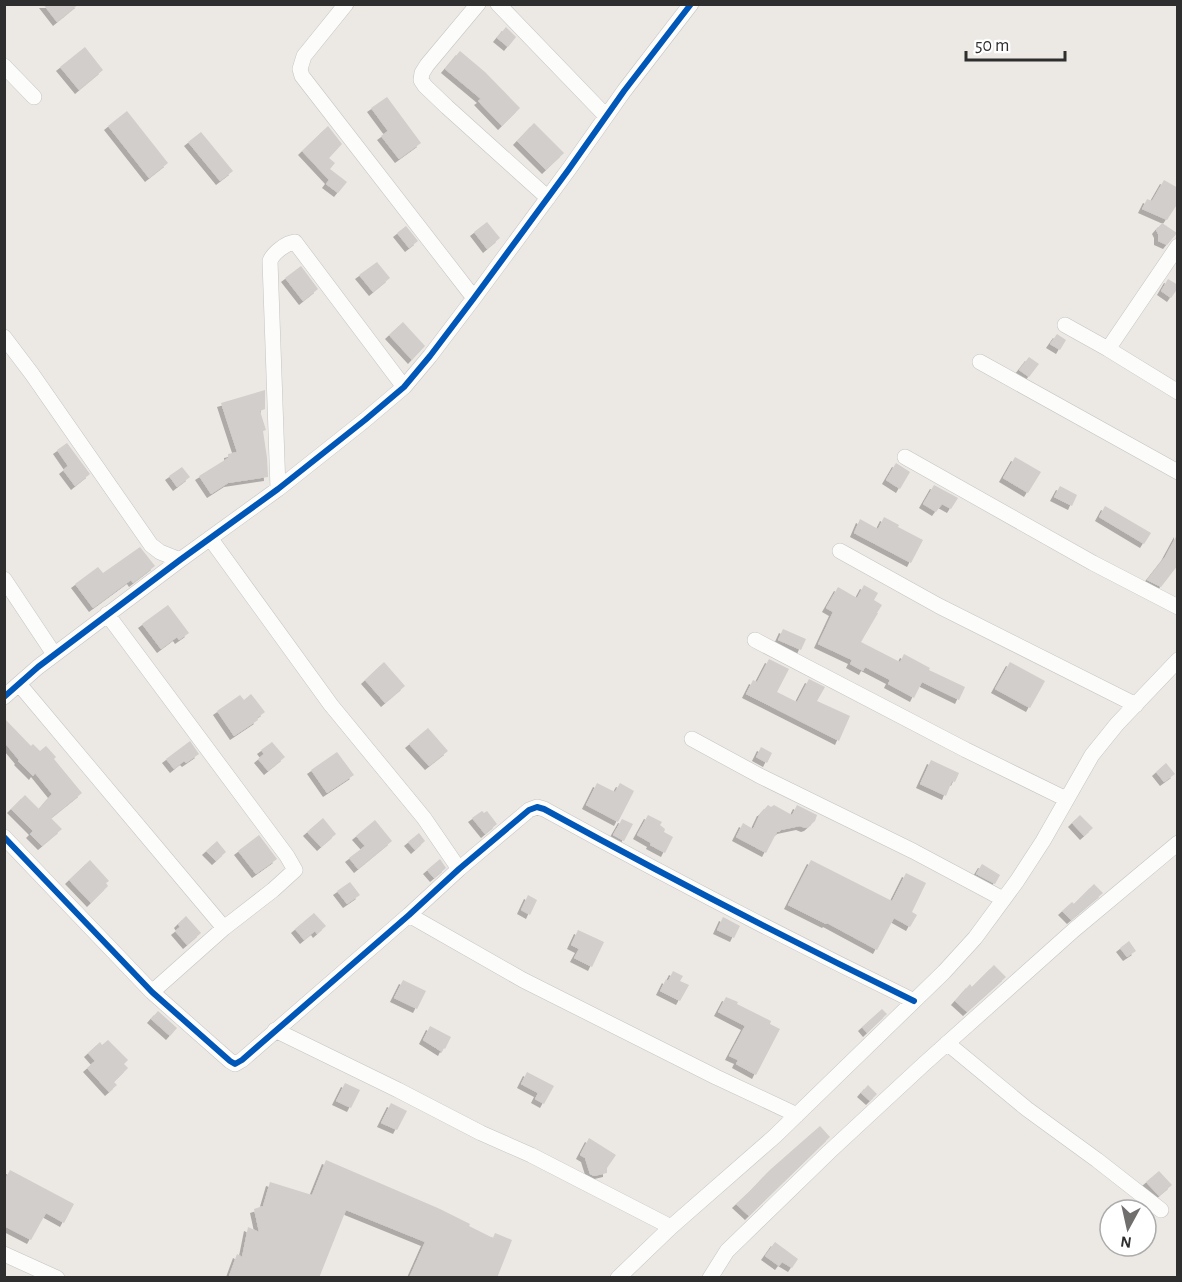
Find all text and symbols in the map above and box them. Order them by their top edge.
scale bar [966,24,1065,62]
text: 50 m [975,37,1009,55]
north arrow [1098,1198,1158,1258]
text: N [1119,1233,1133,1251]

